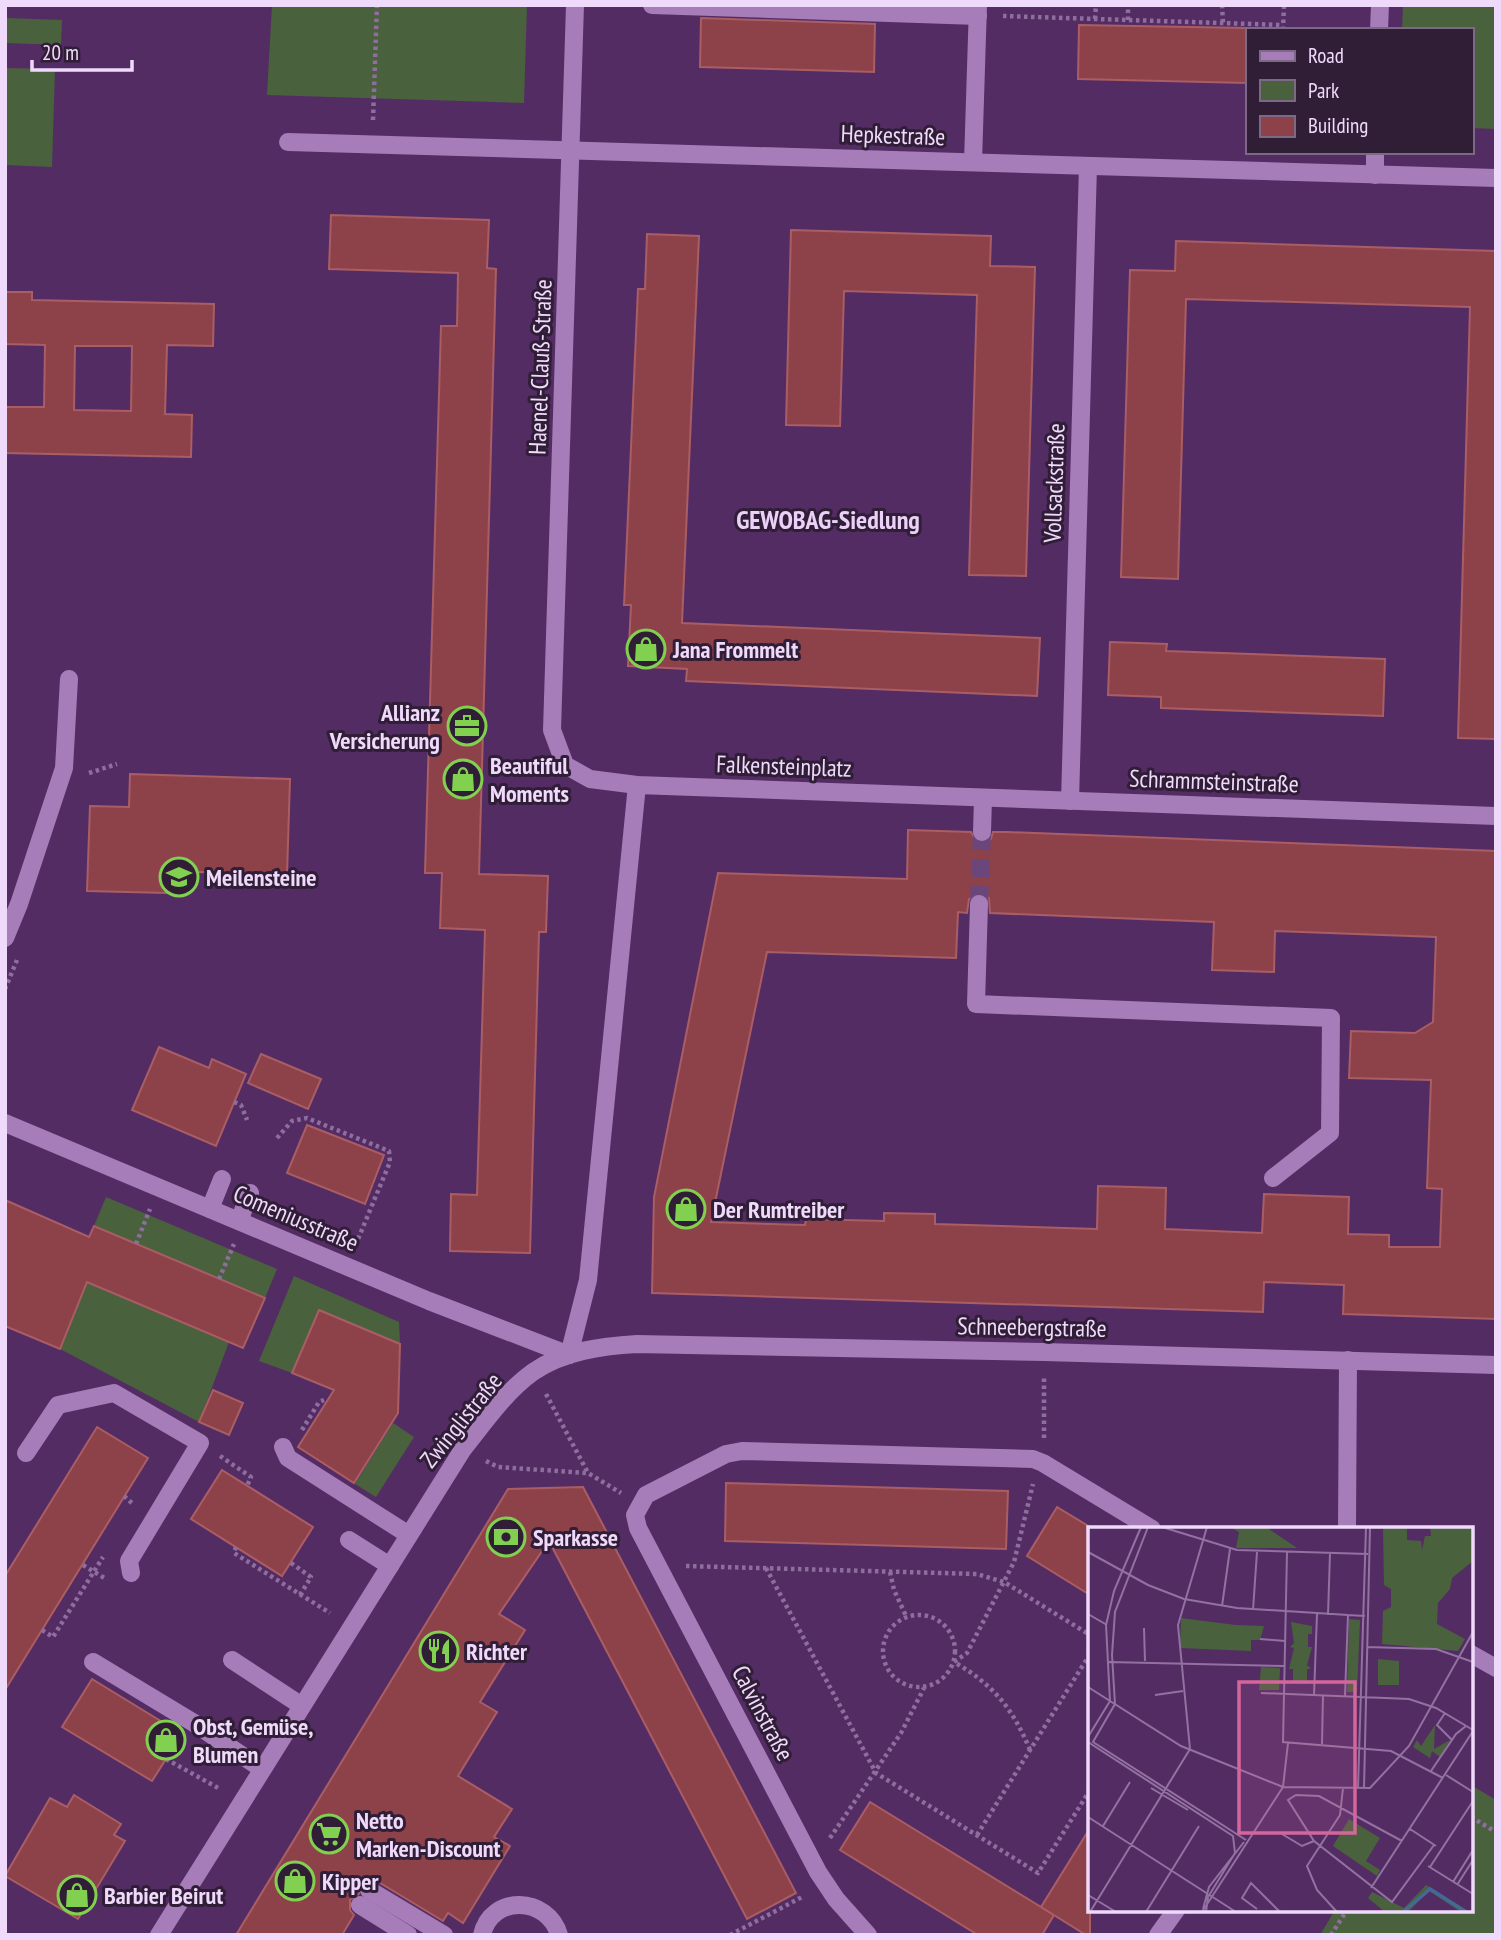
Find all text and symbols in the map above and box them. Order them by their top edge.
scale bar [32,28,131,72]
legend [1246,28,1473,154]
text: 20 m [42,39,79,66]
text: Road [1308,42,1344,69]
text: Park [1308,77,1339,104]
text: Building [1308,112,1368,139]
street label: Hepkestraße [840,118,946,152]
street label: Haenel-Clauß-Straße [521,279,559,455]
street label: Vollsackstraße [1036,423,1072,544]
district label: GEWOBAG-Siedlung [736,503,920,536]
shop icon: Jana Frommelt [625,628,667,670]
place label: Jana Frommelt [672,634,798,665]
place label: Allianz Versicherung [329,697,440,756]
office icon: Allianz Versicherung [446,705,488,747]
street label: Falkensteinplatz [716,748,852,784]
place label: Beautiful Moments [490,750,569,809]
shop icon: Beautiful Moments [442,758,484,800]
street label: Schrammsteinstraße [1129,763,1299,799]
school or university icon: Meilensteine [158,856,200,898]
place label: Meilensteine [206,862,317,893]
street label: Comeniusstraße [229,1178,363,1258]
shop icon: Der Rumtreiber [665,1188,707,1230]
place label: Der Rumtreiber [713,1194,845,1225]
street label: Schneebergstraße [957,1310,1107,1344]
street label: Zwinglistraße [413,1366,509,1474]
bank icon: Sparkasse [485,1516,527,1558]
place label: Sparkasse [533,1522,618,1553]
inset map [1088,1527,1473,1912]
restaurant icon: Richter [418,1630,460,1672]
place label: Richter [466,1636,528,1667]
street label: Calvinstraße [725,1660,801,1766]
place label: Obst, Gemüse, Blumen [193,1711,313,1770]
shop icon: Obst, Gemüse, Blumen [145,1719,187,1761]
place label: Netto Marken-Discount [356,1805,501,1864]
supermarket icon: Netto Marken-Discount [308,1813,350,1855]
shop icon: Kipper [274,1860,316,1902]
place label: Kipper [322,1866,380,1897]
shop icon: Barbier Beirut [56,1874,98,1916]
place label: Barbier Beirut [104,1880,223,1911]

